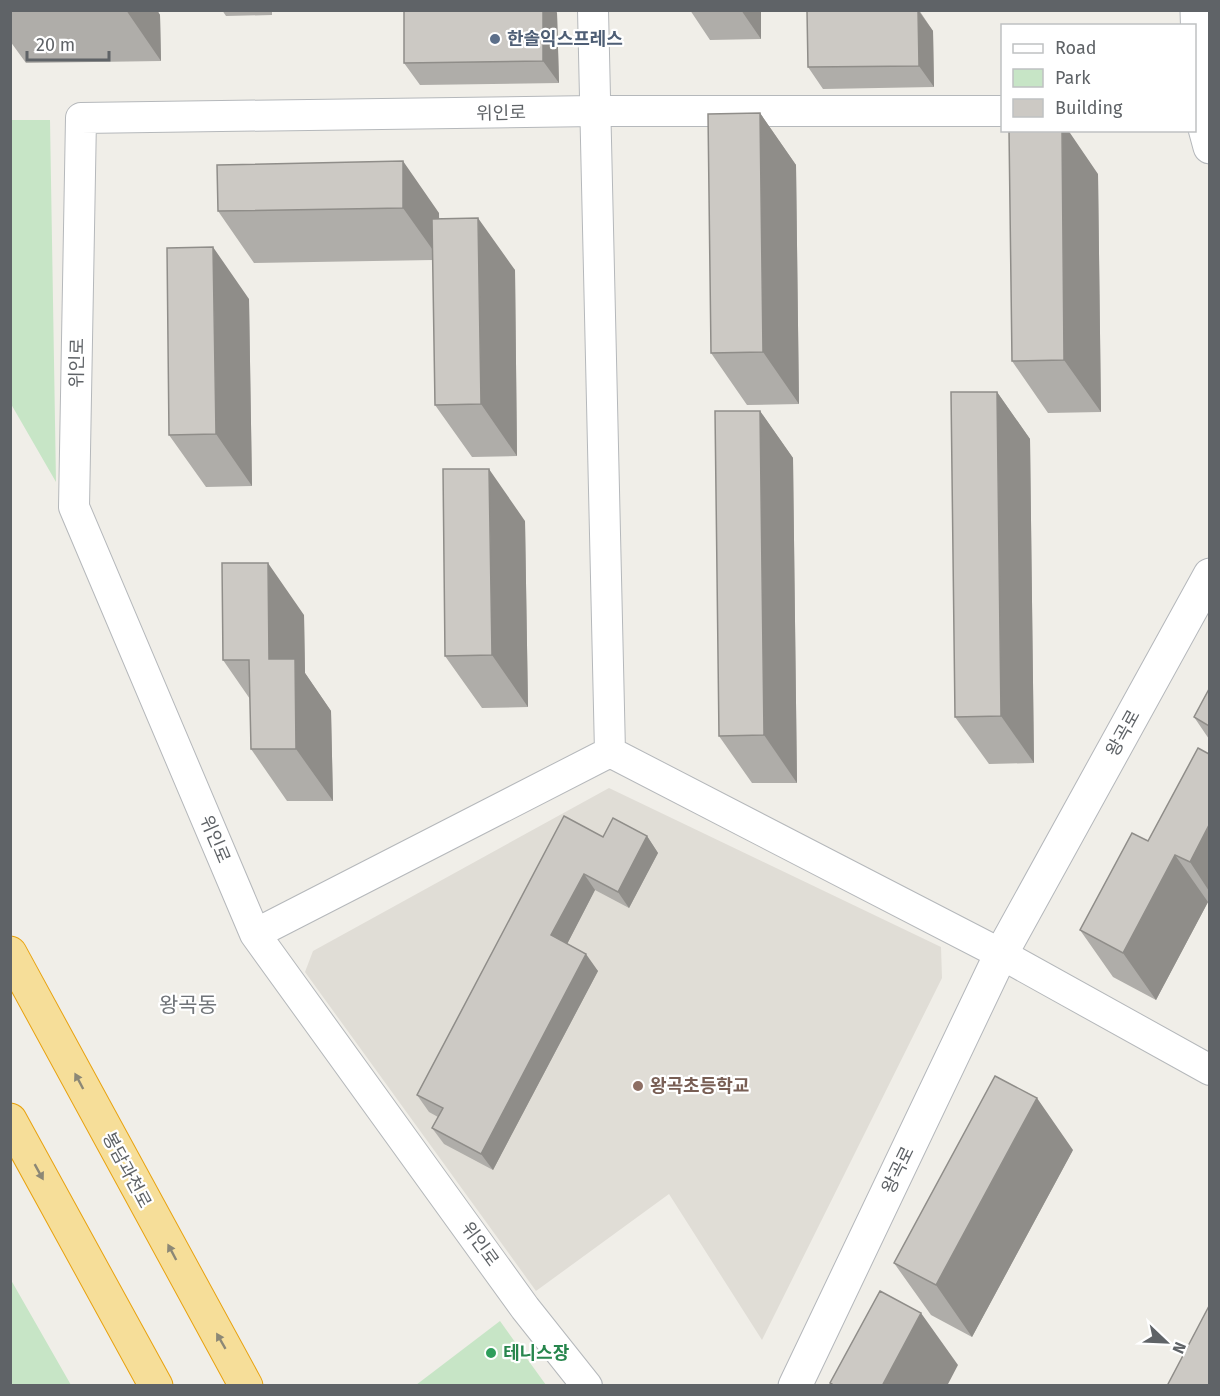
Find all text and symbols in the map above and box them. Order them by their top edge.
scale bar [27,24,110,62]
legend [1001,24,1196,132]
place label: 한솔익스프레스 [507,28,623,50]
marker: 한솔익스프레스 [488,32,502,46]
text: 20 m [36,34,75,56]
text: Road [1055,37,1097,59]
text: Park [1055,67,1091,89]
text: Building [1055,97,1123,119]
street label: 위인로 [476,102,526,124]
street label: 위인로 [66,338,88,388]
street label: 왕곡로 [1101,706,1145,760]
street label: 위인로 [195,812,235,866]
district label: 왕곡동 [159,992,217,1018]
one-way arrow [74,1072,84,1089]
place label: 왕곡초등학교 [650,1075,749,1097]
marker: 왕곡초등학교 [631,1079,645,1093]
street label: 봉담과천로 [98,1128,156,1212]
street label: 왕곡로 [877,1143,919,1197]
one-way arrow [34,1163,44,1180]
street label: 위인로 [456,1217,504,1271]
one-way arrow [167,1243,177,1260]
north arrow [1136,1312,1196,1372]
one-way arrow [215,1333,226,1349]
text: N [1169,1339,1190,1356]
place label: 테니스장 [503,1342,570,1364]
marker: 테니스장 [484,1346,498,1360]

